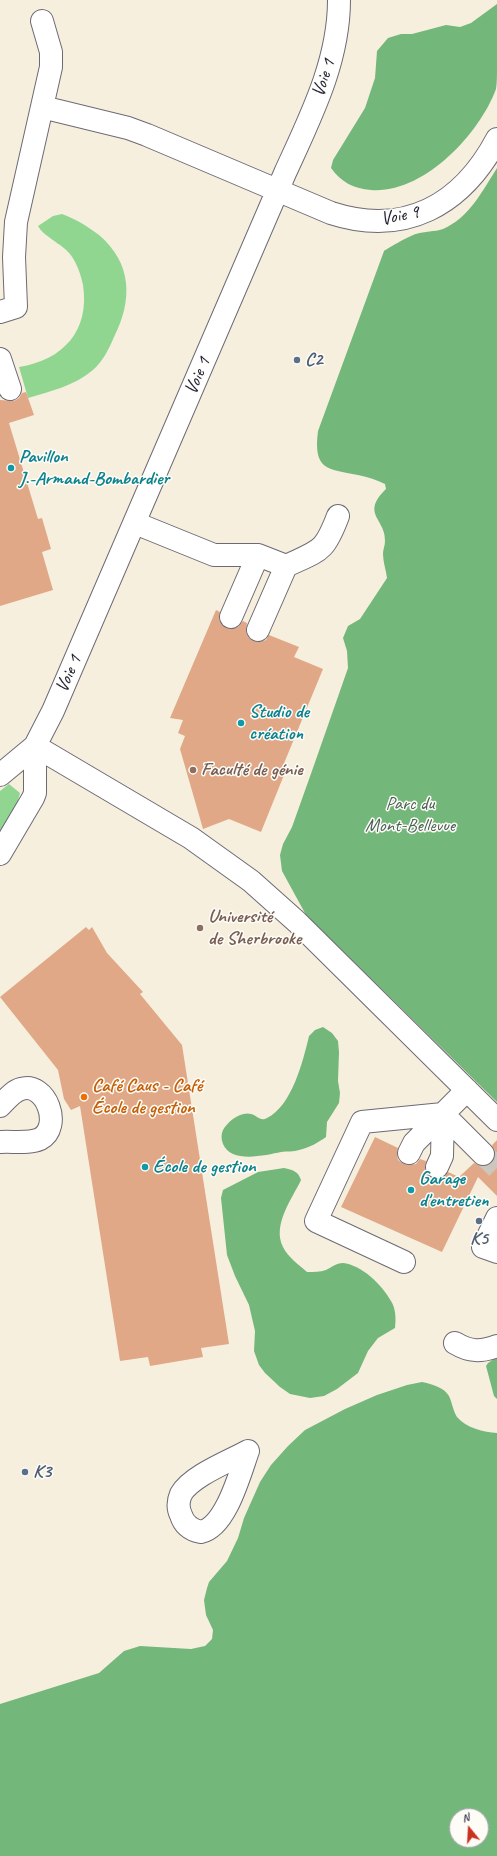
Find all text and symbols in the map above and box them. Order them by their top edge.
street label: Voie 1 [307,56,341,100]
street label: Voie 9 [379,201,421,231]
place label: C2 [305,349,323,371]
street label: Voie 1 [180,354,216,398]
marker: C2 [292,355,302,365]
place label: Pavillon J.-Armand-Bombardier [19,446,169,490]
marker: Pavillon J.-Armand-Bombardier [6,463,16,473]
street label: Voie 1 [51,652,87,696]
place label: Studio de création [249,701,309,745]
marker: Studio de création [236,718,246,728]
place label: Faculté de génie [201,759,303,781]
marker: Faculté de génie [188,765,198,775]
park label: Parc du Mont-Bellevue [365,793,455,837]
place label: Université de Sherbrooke [208,906,301,950]
marker: Université de Sherbrooke [195,923,205,933]
place label: Café Caus - Café École de gestion [92,1075,202,1119]
marker: Café Caus - Café École de gestion [79,1092,89,1102]
place label: École de gestion [153,1156,256,1178]
marker: École de gestion [140,1162,150,1172]
place label: Garage d'entretien [419,1168,488,1212]
marker: Garage d'entretien [406,1185,416,1195]
marker: K5 [474,1216,484,1226]
place label: K5 [470,1228,488,1250]
place label: K3 [33,1461,51,1483]
marker: K3 [20,1467,30,1477]
north arrow [449,1808,489,1848]
text: N [460,1810,471,1825]

